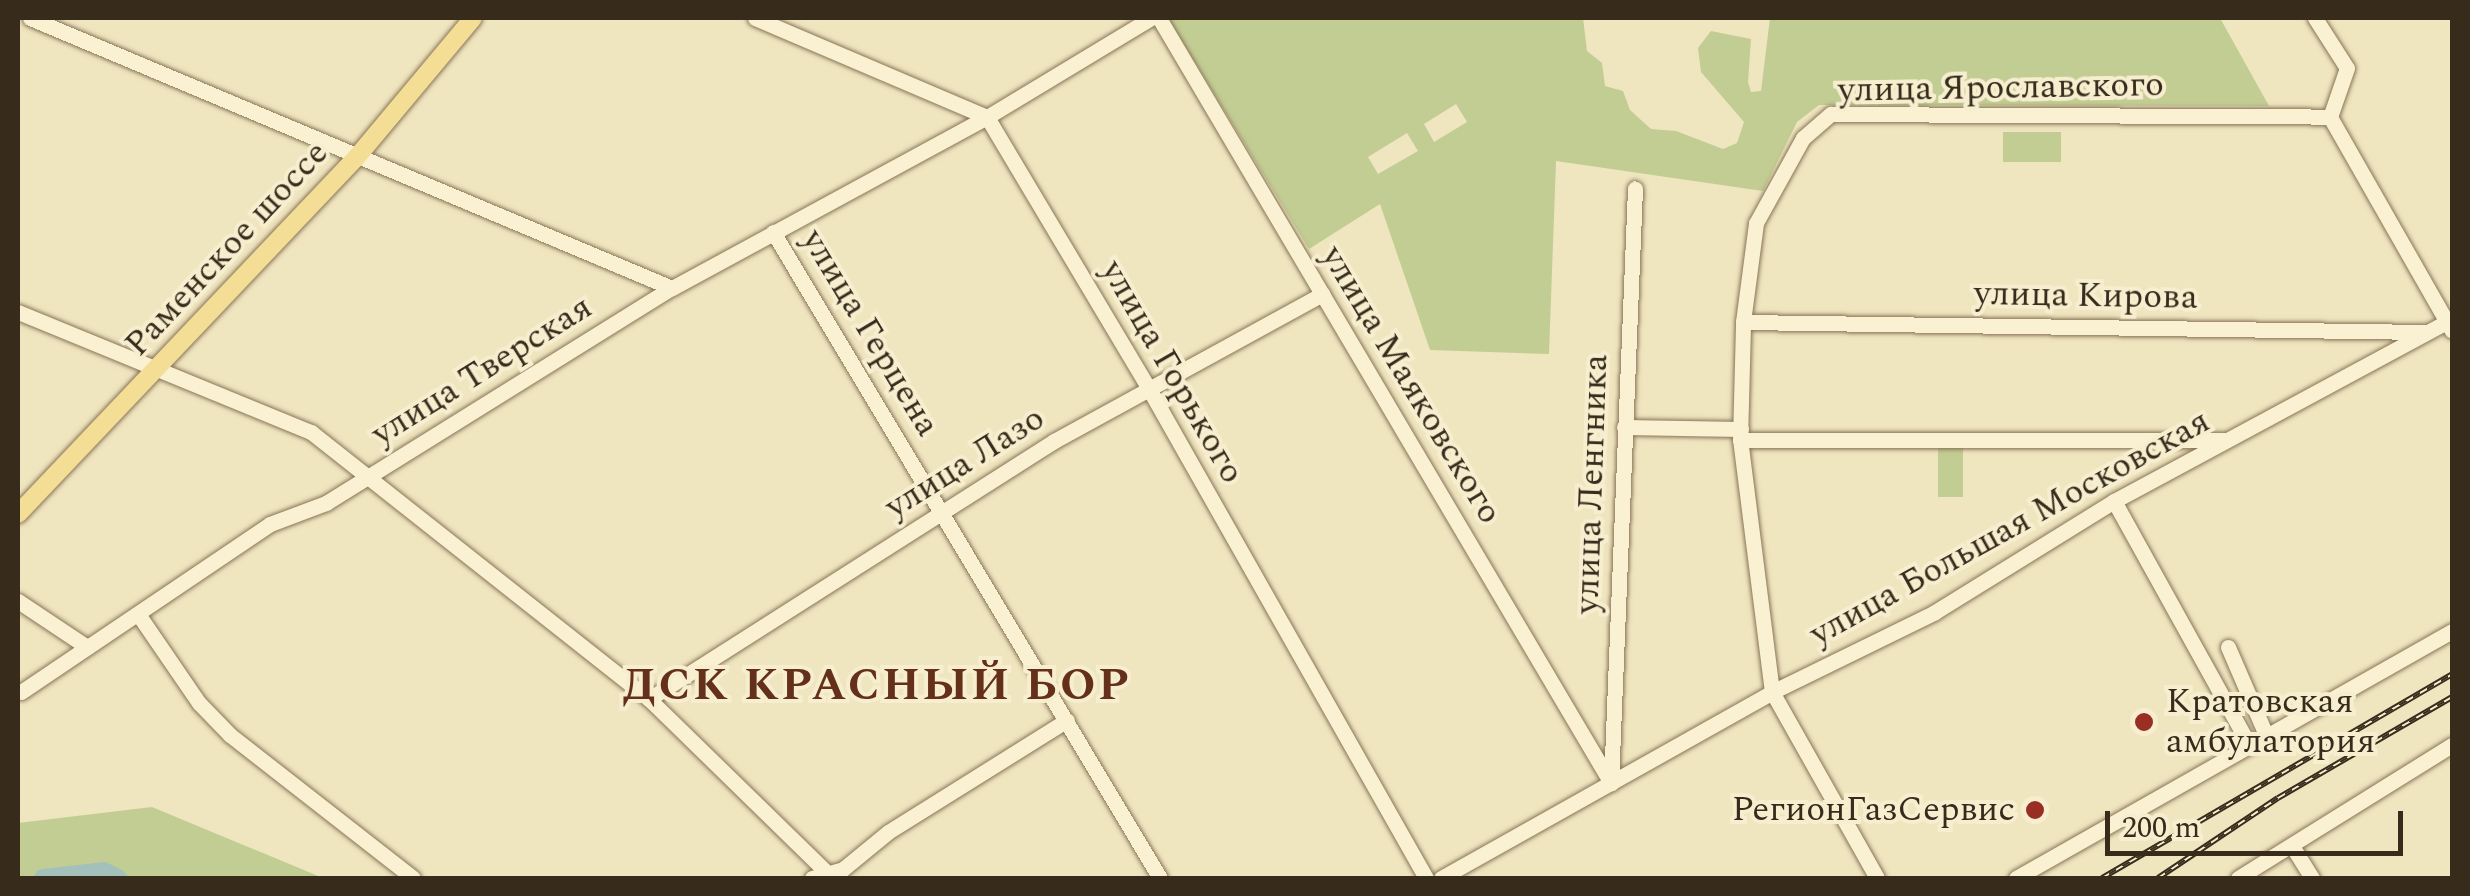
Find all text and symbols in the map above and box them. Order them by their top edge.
street label: улица Ярославского [1838,64,2164,112]
street label: Раменское шоссе [117,133,337,365]
street label: улица Герцена [792,222,948,444]
street label: улица Маяковского [1311,238,1511,532]
street label: улица Горького [1091,253,1253,491]
street label: улица Кирова [1974,273,2198,319]
street label: улица Тверская [364,287,600,455]
street label: улица Ленгника [1566,353,1618,615]
street label: улица Лазо [878,398,1052,528]
street label: улица Большая Московская [1803,400,2217,656]
district label: ДСК КРАСНЫЙ БОР [623,659,1131,713]
place label: Кратовская амбулатория [2166,681,2375,763]
marker: Кратовская амбулатория [2131,709,2157,735]
place label: РегионГазСервис [1732,789,2015,831]
scale bar [2110,791,2408,853]
marker: РегионГазСервис [2024,799,2046,821]
text: 200 m [2122,805,2200,851]

